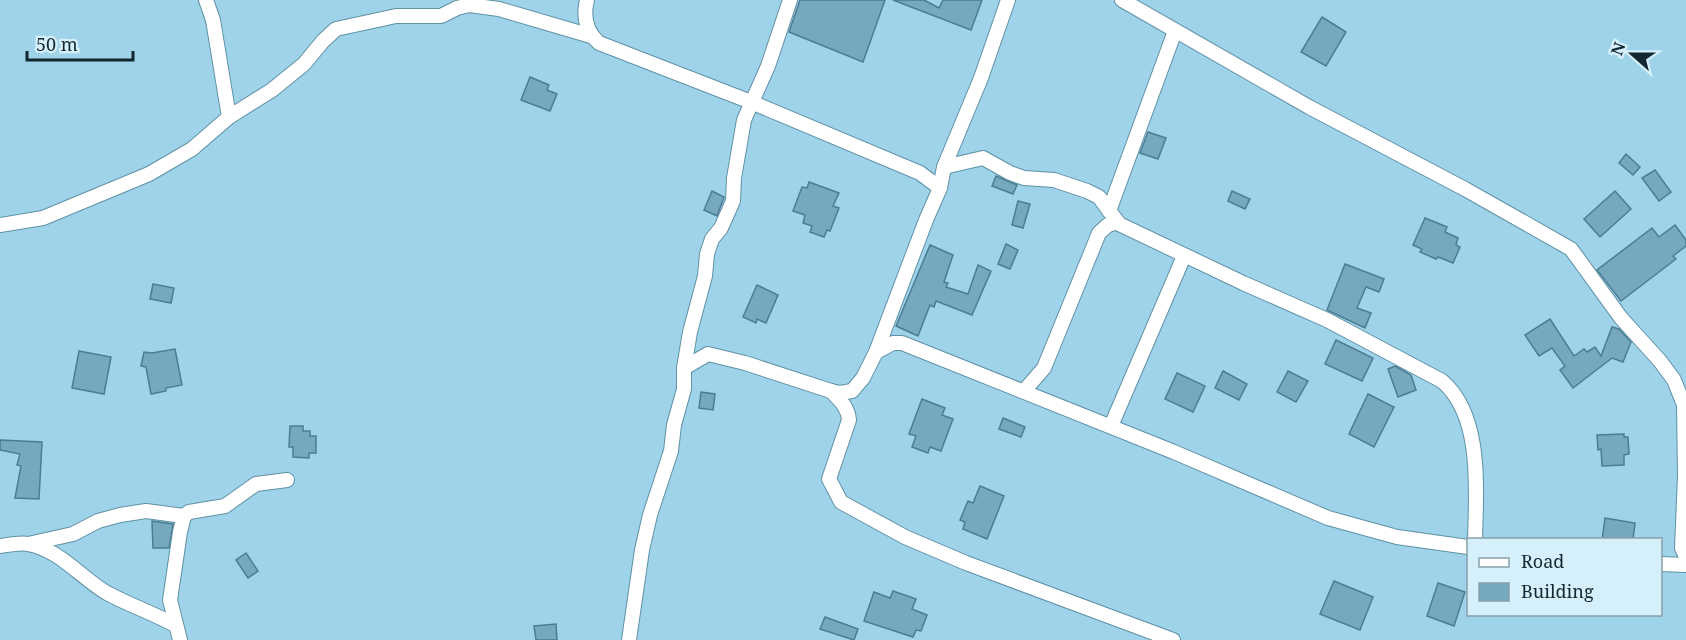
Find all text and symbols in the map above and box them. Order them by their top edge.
scale bar [27,24,134,62]
north arrow [1602,24,1662,84]
text: 50 m [36,32,78,56]
text: N [1605,38,1631,58]
legend [1467,538,1662,616]
text: Road [1521,549,1564,573]
text: Building [1521,579,1594,603]

